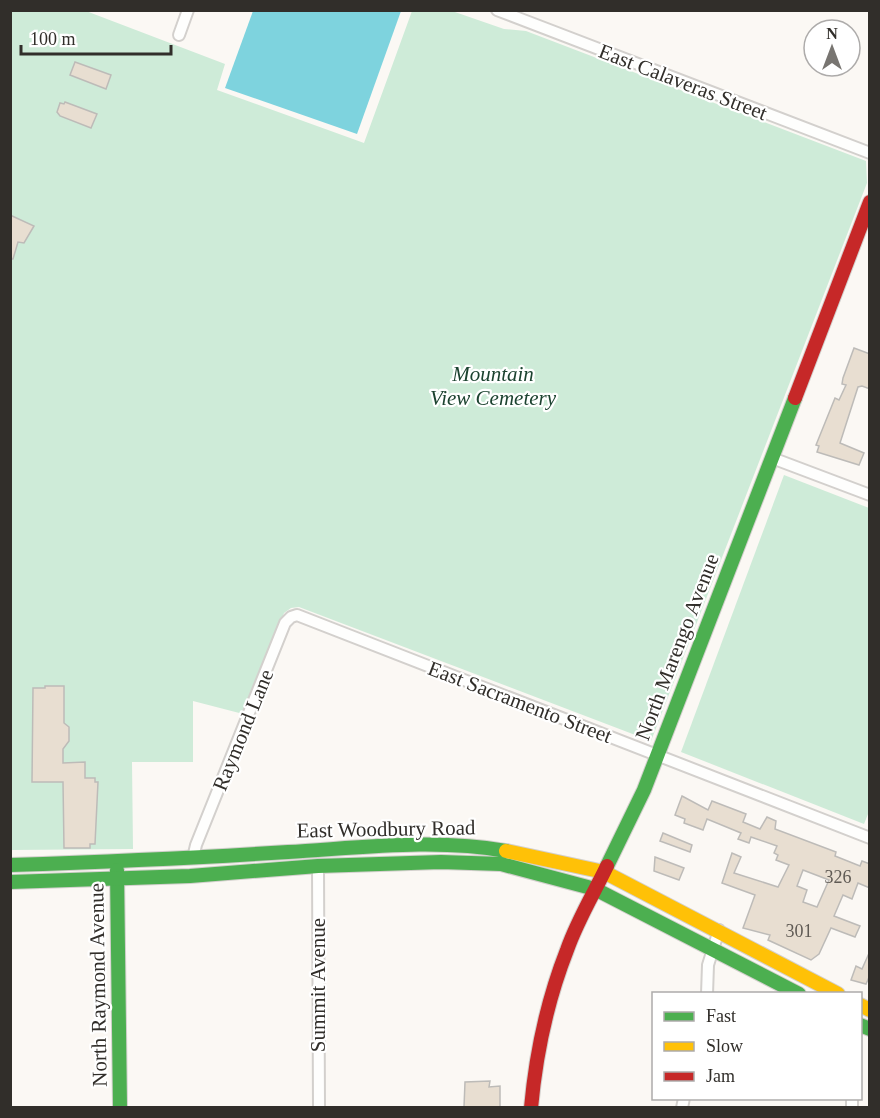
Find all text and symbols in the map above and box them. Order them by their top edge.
scale bar [21,18,171,56]
north arrow [802,18,862,78]
text: N [826,25,838,42]
text: 100 m [30,29,76,49]
street label: East Calaveras Street [595,39,771,125]
park label: Mountain View Cemetery [430,362,557,410]
street label: North Marengo Avenue [630,550,724,744]
street label: East Sacramento Street [425,656,615,748]
street label: Raymond Lane [208,666,278,794]
street label: East Woodbury Road [296,815,476,843]
house number: 326 [825,867,852,887]
street label: North Raymond Avenue [84,883,112,1087]
street label: Summit Avenue [306,918,330,1052]
house number: 301 [786,921,813,941]
legend [652,992,862,1100]
text: Fast [706,1006,736,1026]
text: Slow [706,1036,743,1056]
text: Jam [706,1066,735,1086]

